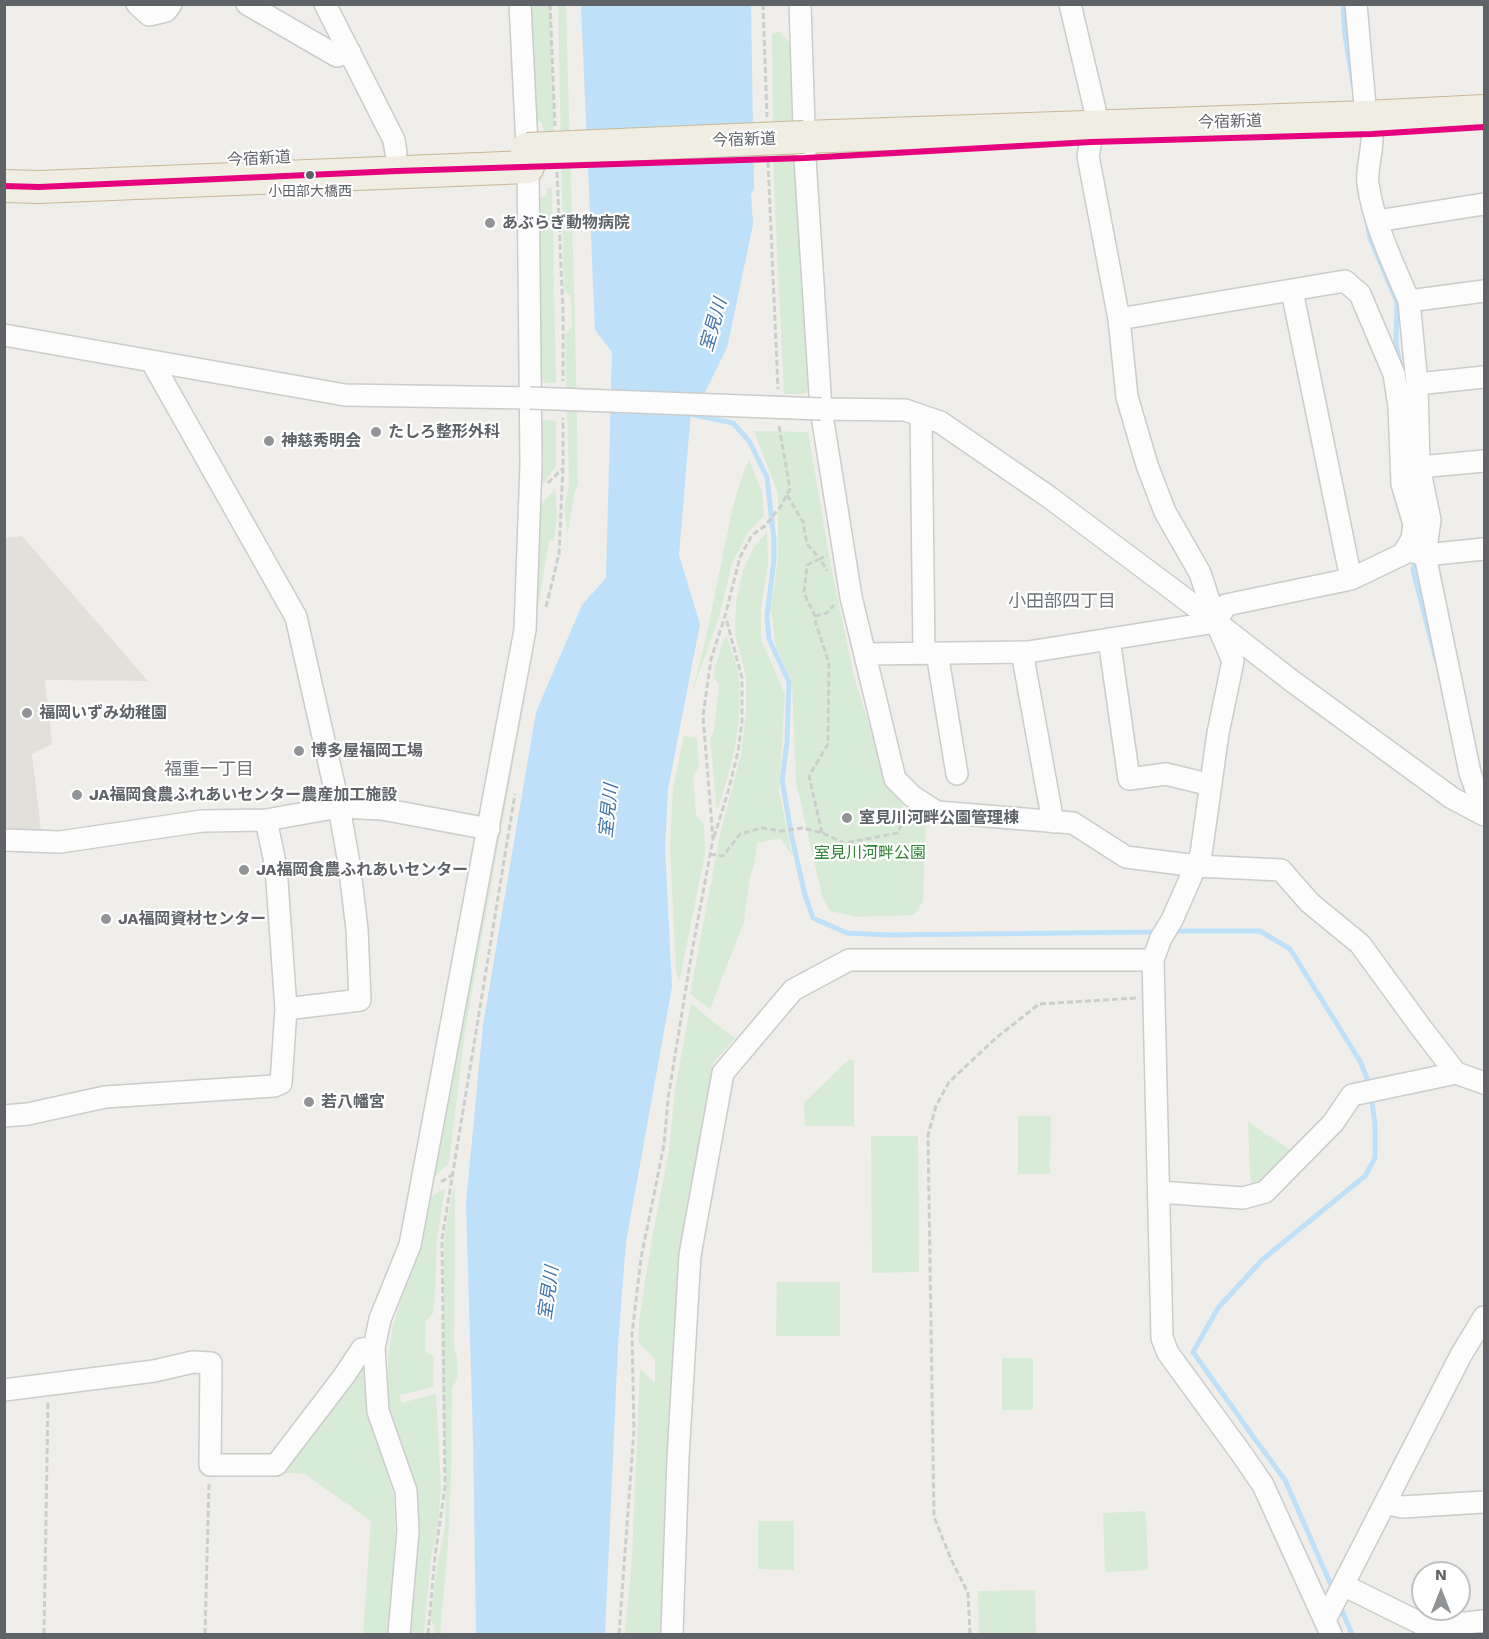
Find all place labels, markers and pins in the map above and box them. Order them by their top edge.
marker: 小田部大橋西 [304,169,316,181]
place label: 小田部大橋西 [268,184,352,200]
place label: あぶらぎ動物病院 [502,213,630,233]
marker: あぶらぎ動物病院 [483,216,497,230]
place label: たしろ整形外科 [388,422,500,442]
marker: たしろ整形外科 [369,425,383,439]
place label: 神慈秀明会 [281,431,361,451]
marker: 神慈秀明会 [262,434,276,448]
place label: 福岡いずみ幼稚園 [39,703,167,723]
marker: 福岡いずみ幼稚園 [20,706,34,720]
place label: 博多屋福岡工場 [311,741,423,761]
marker: 博多屋福岡工場 [292,744,306,758]
place label: JA福岡食農ふれあいセンター農産加工施設 [89,785,397,805]
marker: JA福岡食農ふれあいセンター農産加工施設 [70,788,84,802]
place label: 室見川河畔公園管理棟 [859,808,1019,828]
marker: 室見川河畔公園管理棟 [840,811,854,825]
place label: JA福岡食農ふれあいセンター [256,860,468,880]
marker: JA福岡食農ふれあいセンター [237,863,251,877]
place label: JA福岡資材センター [118,909,266,929]
marker: JA福岡資材センター [99,912,113,926]
place label: 若八幡宮 [321,1092,385,1112]
marker: 若八幡宮 [302,1095,316,1109]

